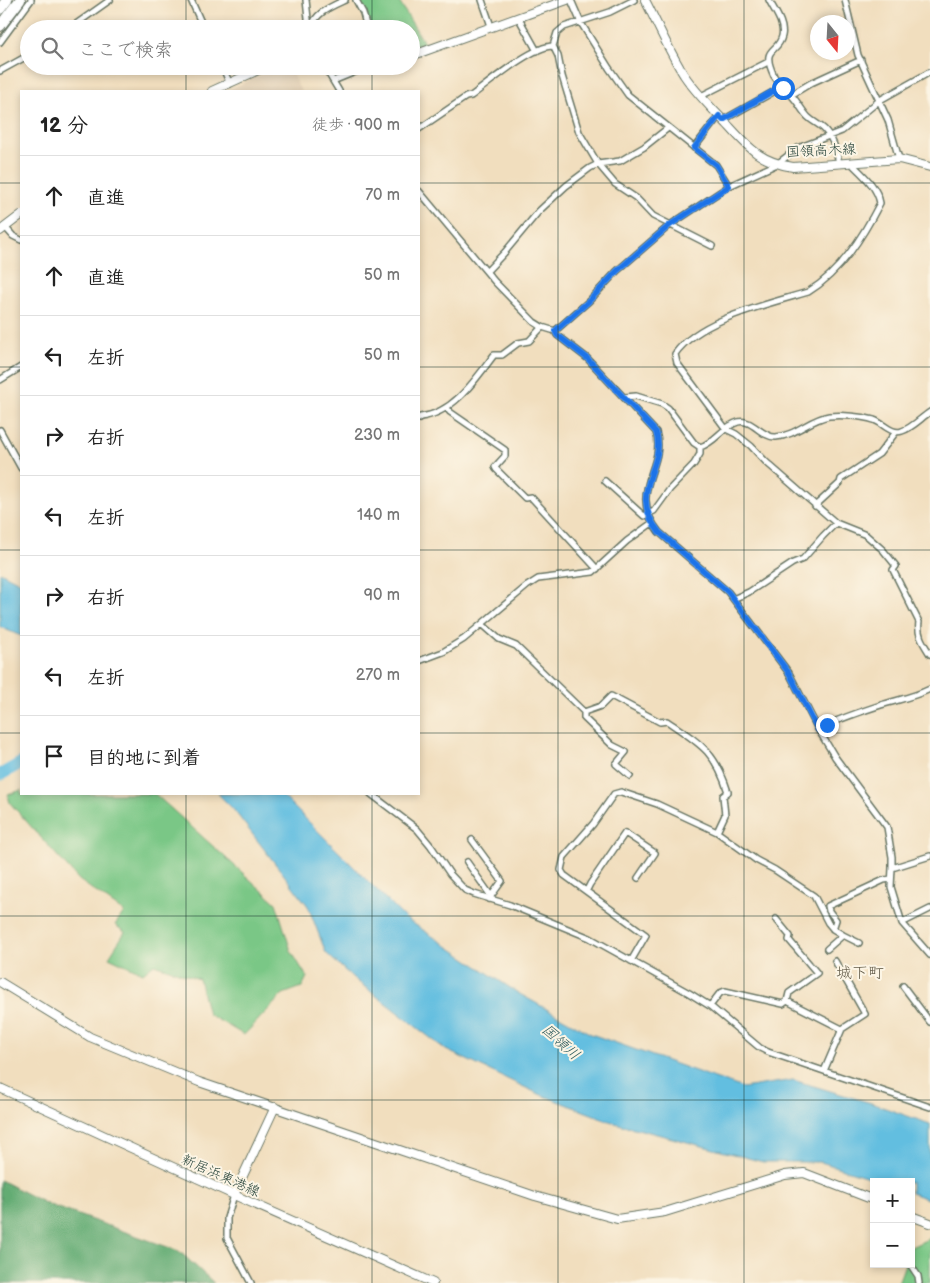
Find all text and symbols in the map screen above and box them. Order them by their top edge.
north arrow [810,15,855,60]
search box [20,20,420,75]
icon: search [38,34,66,62]
text: ここで検索 [78,39,173,62]
route start [772,77,795,100]
text: 12 分 [40,113,88,138]
text: 徒歩 · 900 m [312,116,400,135]
street label: 国領高木線 [786,140,856,161]
icon: ahead [40,182,68,210]
text: 70 m [365,186,400,205]
text: 直進 [87,187,125,210]
icon: ahead [40,262,68,290]
text: 50 m [364,266,400,285]
text: 直進 [87,267,125,290]
icon: left [40,342,68,370]
text: 50 m [364,346,400,365]
text: 左折 [87,347,125,370]
icon: right [40,422,68,450]
text: 230 m [354,426,400,445]
text: 右折 [87,427,125,450]
icon: left [40,502,68,530]
text: 140 m [357,506,400,525]
text: 左折 [87,507,125,530]
icon: right [40,582,68,610]
text: 90 m [364,586,400,605]
text: 右折 [87,587,125,610]
icon: left [40,662,68,690]
text: 270 m [356,666,400,685]
text: 左折 [87,667,125,690]
route end [816,714,839,737]
icon: arrive [40,742,68,770]
text: 目的地に到着 [87,747,201,770]
district label: 城下町 [836,964,884,983]
water label: 国領川 [538,1020,584,1064]
street label: 新居浜東港線 [179,1151,263,1200]
map controls [870,1178,915,1268]
button: + [870,1178,915,1223]
button: − [870,1223,915,1268]

